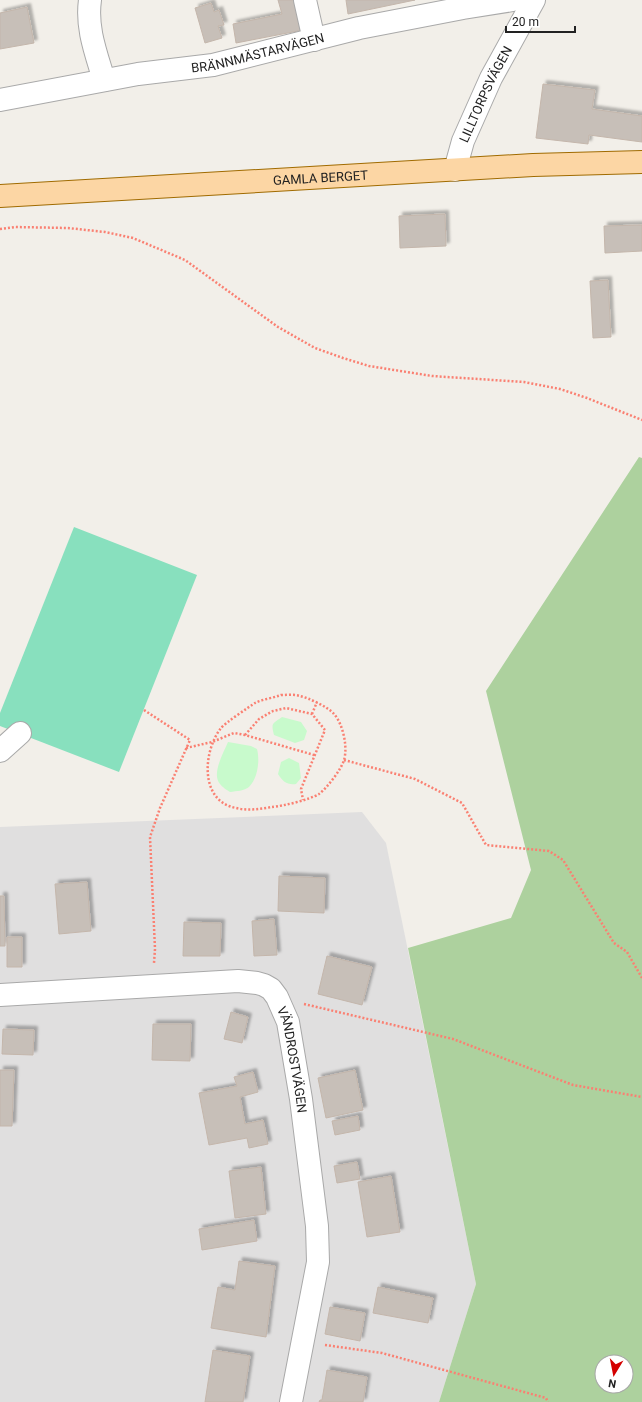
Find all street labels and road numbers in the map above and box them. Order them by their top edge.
street label: BRÄNNMÄSTARVÄGEN [190,30,326,75]
street label: LILLTORPSVÄGEN [456,43,515,145]
street label: GAMLA BERGET [273,167,369,188]
street label: VÄNDROSTVÄGEN [275,1004,310,1114]

